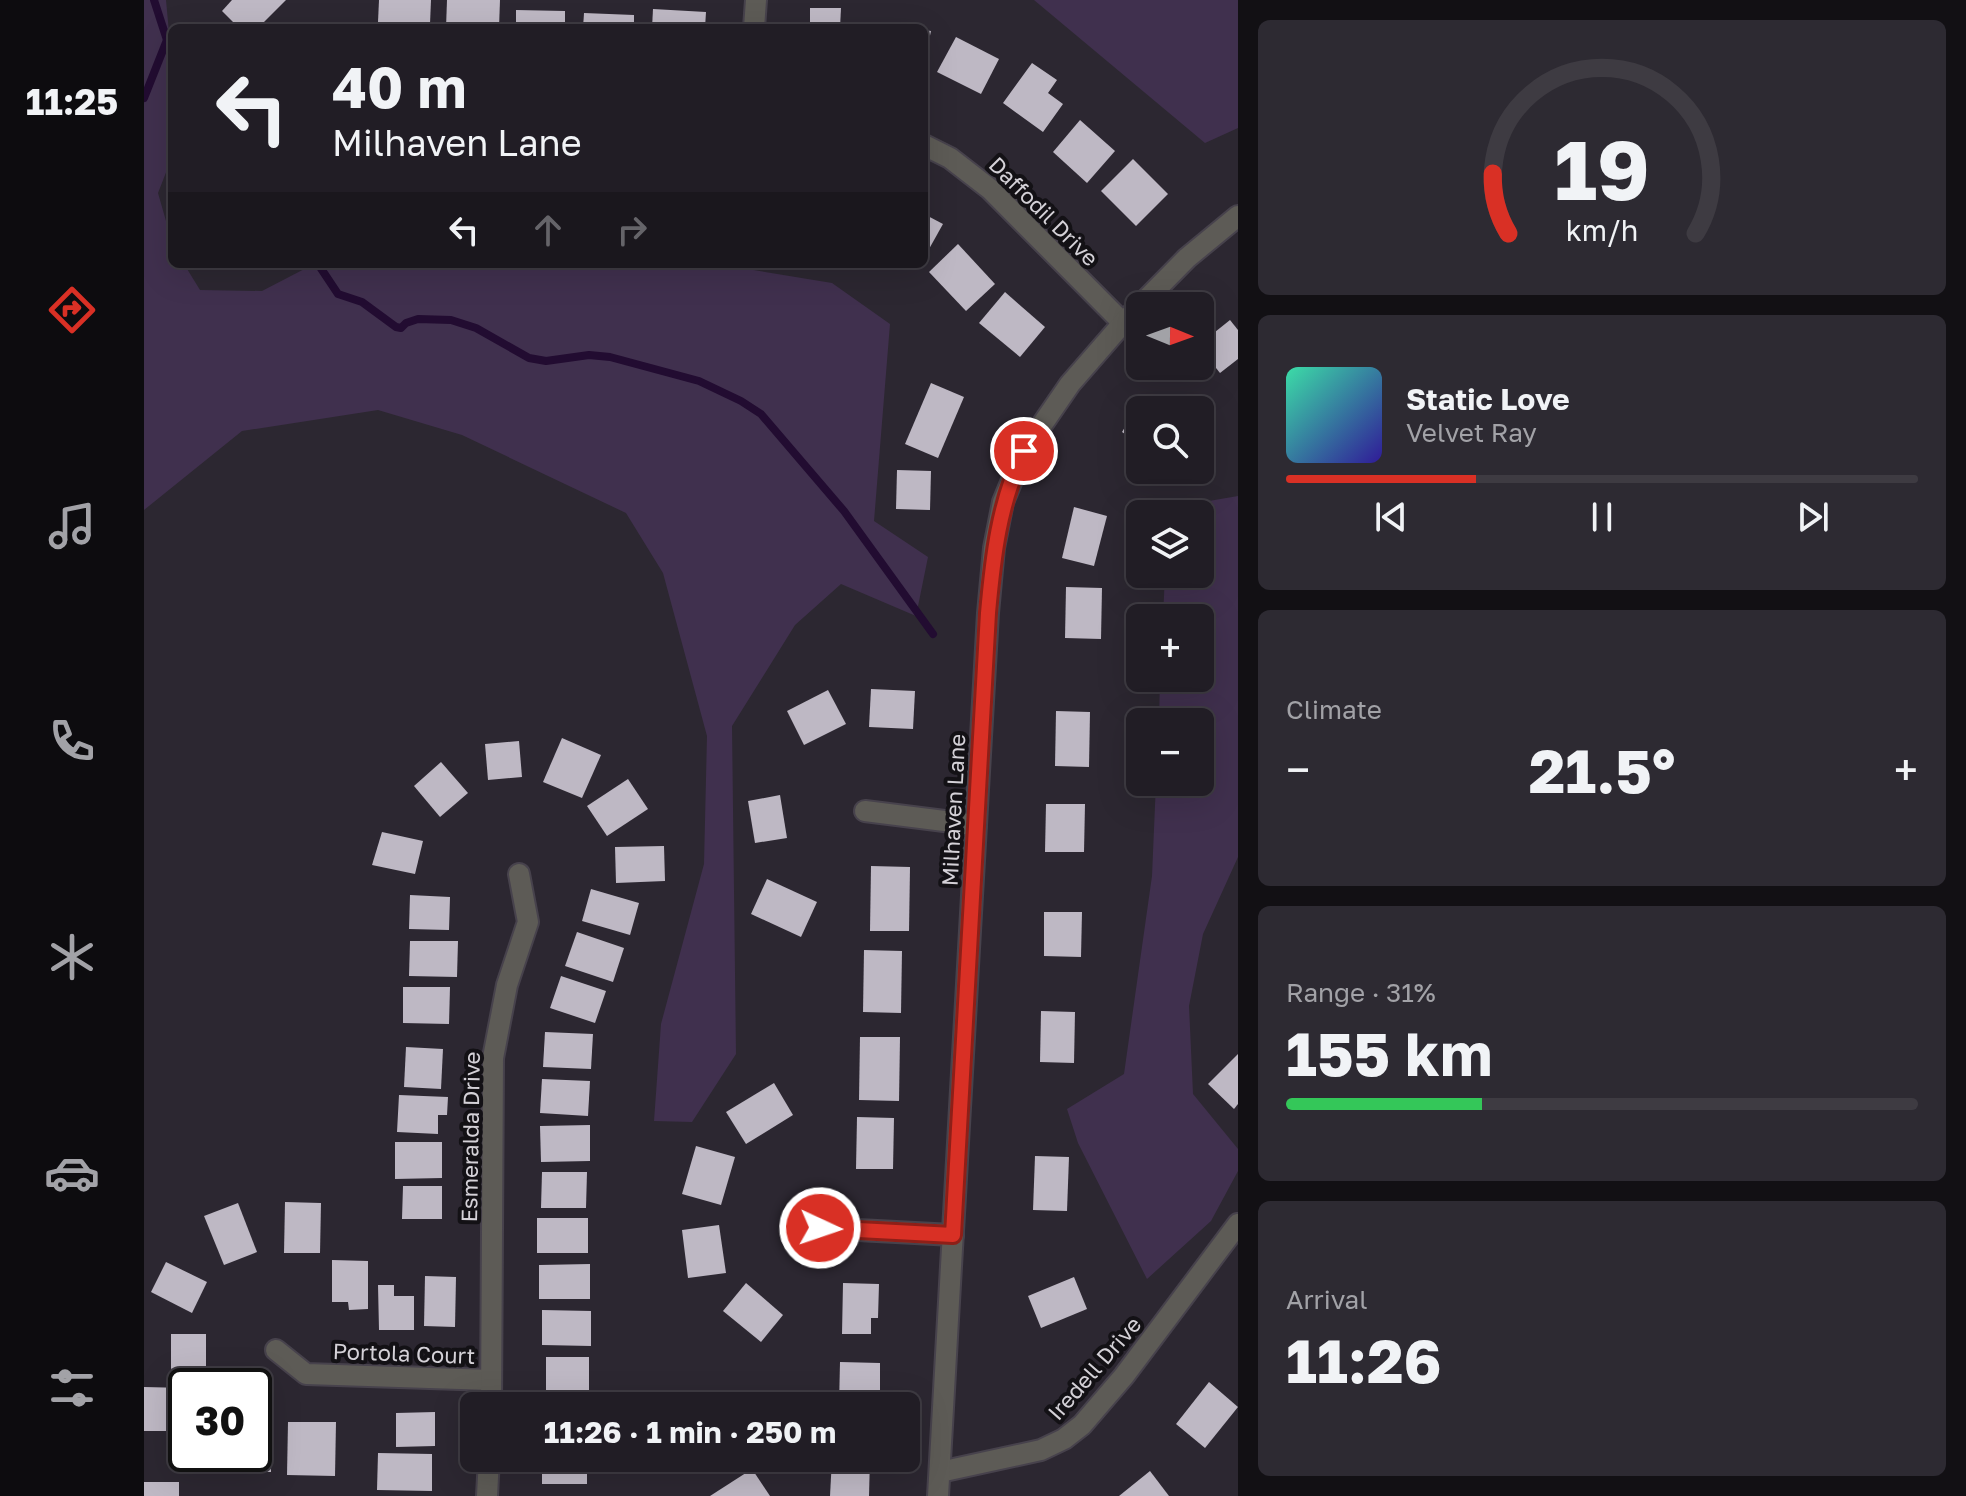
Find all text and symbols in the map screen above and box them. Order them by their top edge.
text: 40 m [332,53,466,120]
icon: left [200,56,304,160]
text: 11:25 [26,80,118,123]
text: 19 [1554,117,1650,217]
text: Milhaven Lane [332,121,582,164]
street label: Daffodil Drive [984,151,1104,271]
icon: left [442,208,486,252]
icon: ahead [526,208,570,252]
icon: right [610,208,654,252]
text: km/h [1566,213,1638,247]
icon: directions [44,282,100,338]
north arrow [1126,292,1214,380]
map controls [1126,292,1214,796]
text: Static Love [1406,381,1570,417]
button: search [1126,396,1214,484]
pin [990,417,1058,485]
text: Velvet Ray [1406,417,1537,448]
icon: arrive [1002,429,1046,473]
icon: previous [1369,495,1413,539]
icon: pause [1580,495,1624,539]
icon: next [1791,495,1835,539]
icon: music [44,498,100,554]
button: layers [1126,500,1214,588]
button: + [1126,604,1214,692]
text: Climate [1286,694,1382,725]
button: − [1126,708,1214,796]
icon: phone [44,713,100,769]
street label: Milhaven Lane [936,733,970,887]
text: 21.5° [1529,734,1675,806]
text: − [1286,743,1310,796]
text: + [1894,743,1918,796]
icon: climate [44,929,100,985]
text: Range · 31% [1286,977,1436,1008]
text: 155 km [1286,1017,1492,1089]
street label: Esmeralda Drive [455,1051,485,1223]
icon: car [44,1145,100,1201]
position arrow [778,1186,862,1270]
text: Arrival [1286,1284,1367,1315]
street label: Iredell Drive [1042,1311,1146,1425]
text: 11:26 [1286,1324,1442,1396]
street label: Portola Court [332,1337,476,1369]
icon: filters [44,1360,100,1416]
speed limit sign: 30 [168,1368,272,1472]
text: 11:26 · 1 min · 250 m [544,1414,836,1450]

